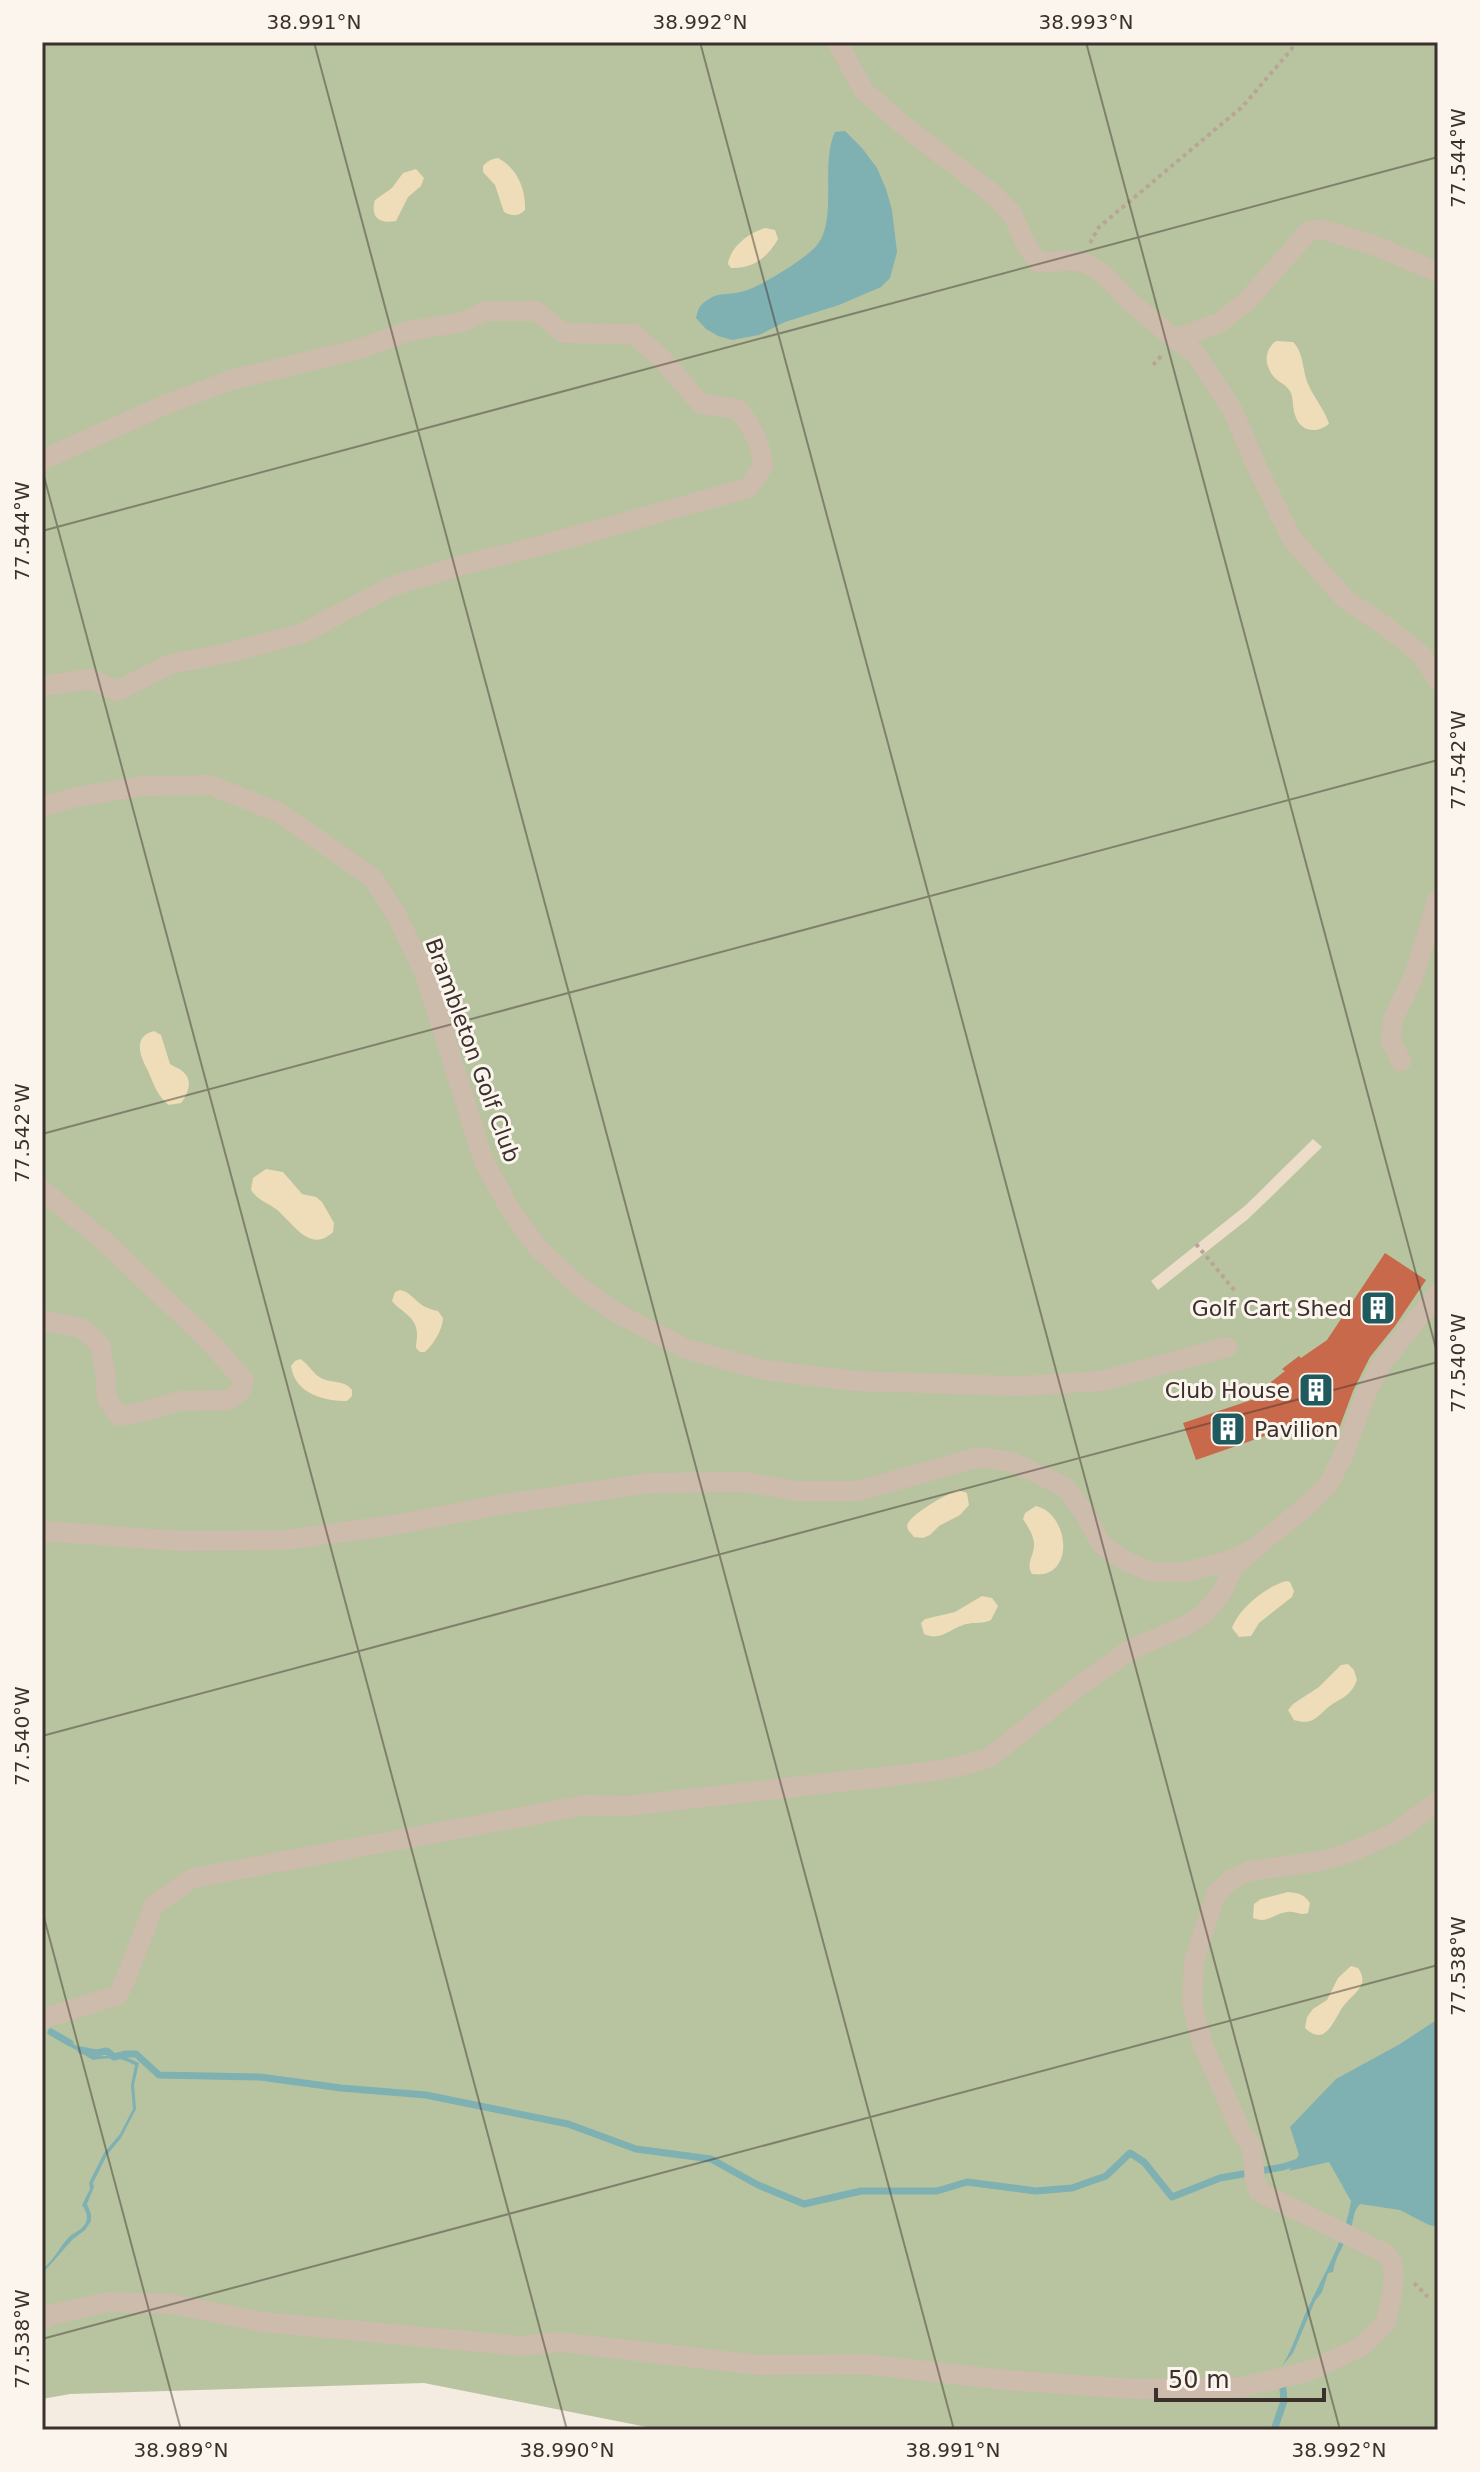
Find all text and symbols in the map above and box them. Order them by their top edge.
text: 38.991°N [267,10,361,34]
text: 38.992°N [653,10,747,34]
text: 38.993°N [1039,10,1133,34]
text: 77.544°W [1446,108,1470,208]
text: 77.544°W [10,481,34,581]
text: 77.542°W [1446,710,1470,810]
street label: Brambleton Golf Club [420,935,525,1166]
text: 77.542°W [10,1083,34,1183]
building icon: Golf Cart Shed [1359,1289,1397,1327]
place label: Golf Cart Shed [1192,1296,1352,1321]
text: 77.540°W [1446,1313,1470,1413]
building icon: Club House [1297,1371,1335,1409]
place label: Club House [1165,1378,1290,1403]
building icon: Pavilion [1209,1410,1247,1448]
place label: Pavilion [1254,1417,1339,1442]
text: 77.540°W [10,1686,34,1786]
text: 77.538°W [1446,1916,1470,2016]
text: 77.538°W [10,2289,34,2389]
scale bar [1156,2352,1324,2402]
text: 50 m [1168,2366,1230,2394]
text: 38.989°N [134,2438,228,2462]
text: 38.990°N [520,2438,614,2462]
text: 38.991°N [906,2438,1000,2462]
text: 38.992°N [1292,2438,1386,2462]

